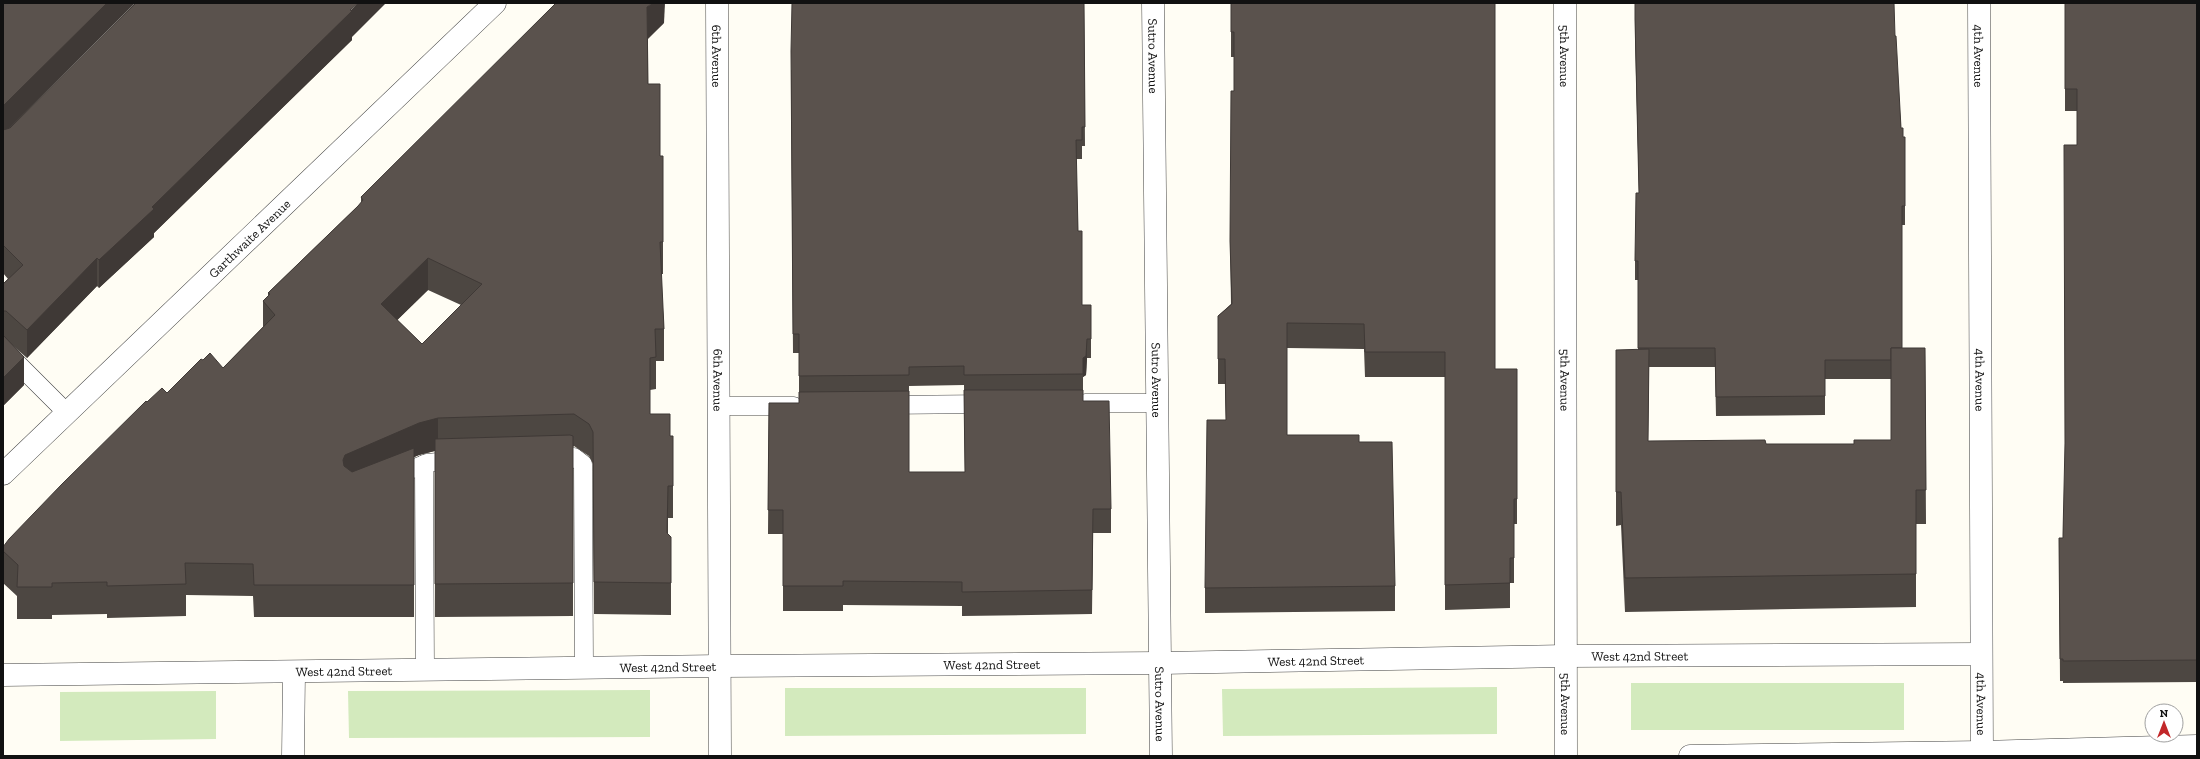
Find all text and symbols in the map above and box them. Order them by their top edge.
street label: Sutro Avenue [1146,18,1161,94]
street label: 6th Avenue [710,25,725,87]
street label: 5th Avenue [1558,25,1573,87]
street label: 4th Avenue [1972,25,1987,87]
street label: Garthwaite Avenue [205,196,293,281]
street label: Sutro Avenue [1149,342,1165,418]
street label: 6th Avenue [711,349,726,411]
street label: 5th Avenue [1558,349,1573,411]
street label: 4th Avenue [1973,349,1988,411]
street label: West 42nd Street [1591,648,1688,663]
street label: West 42nd Street [1267,652,1365,669]
street label: West 42nd Street [944,656,1041,672]
street label: West 42nd Street [619,659,717,675]
street label: West 42nd Street [296,663,393,679]
street label: Sutro Avenue [1153,666,1168,742]
street label: 5th Avenue [1558,673,1573,735]
street label: 4th Avenue [1974,673,1989,735]
north arrow [2144,703,2184,743]
text: N [2160,707,2169,720]

